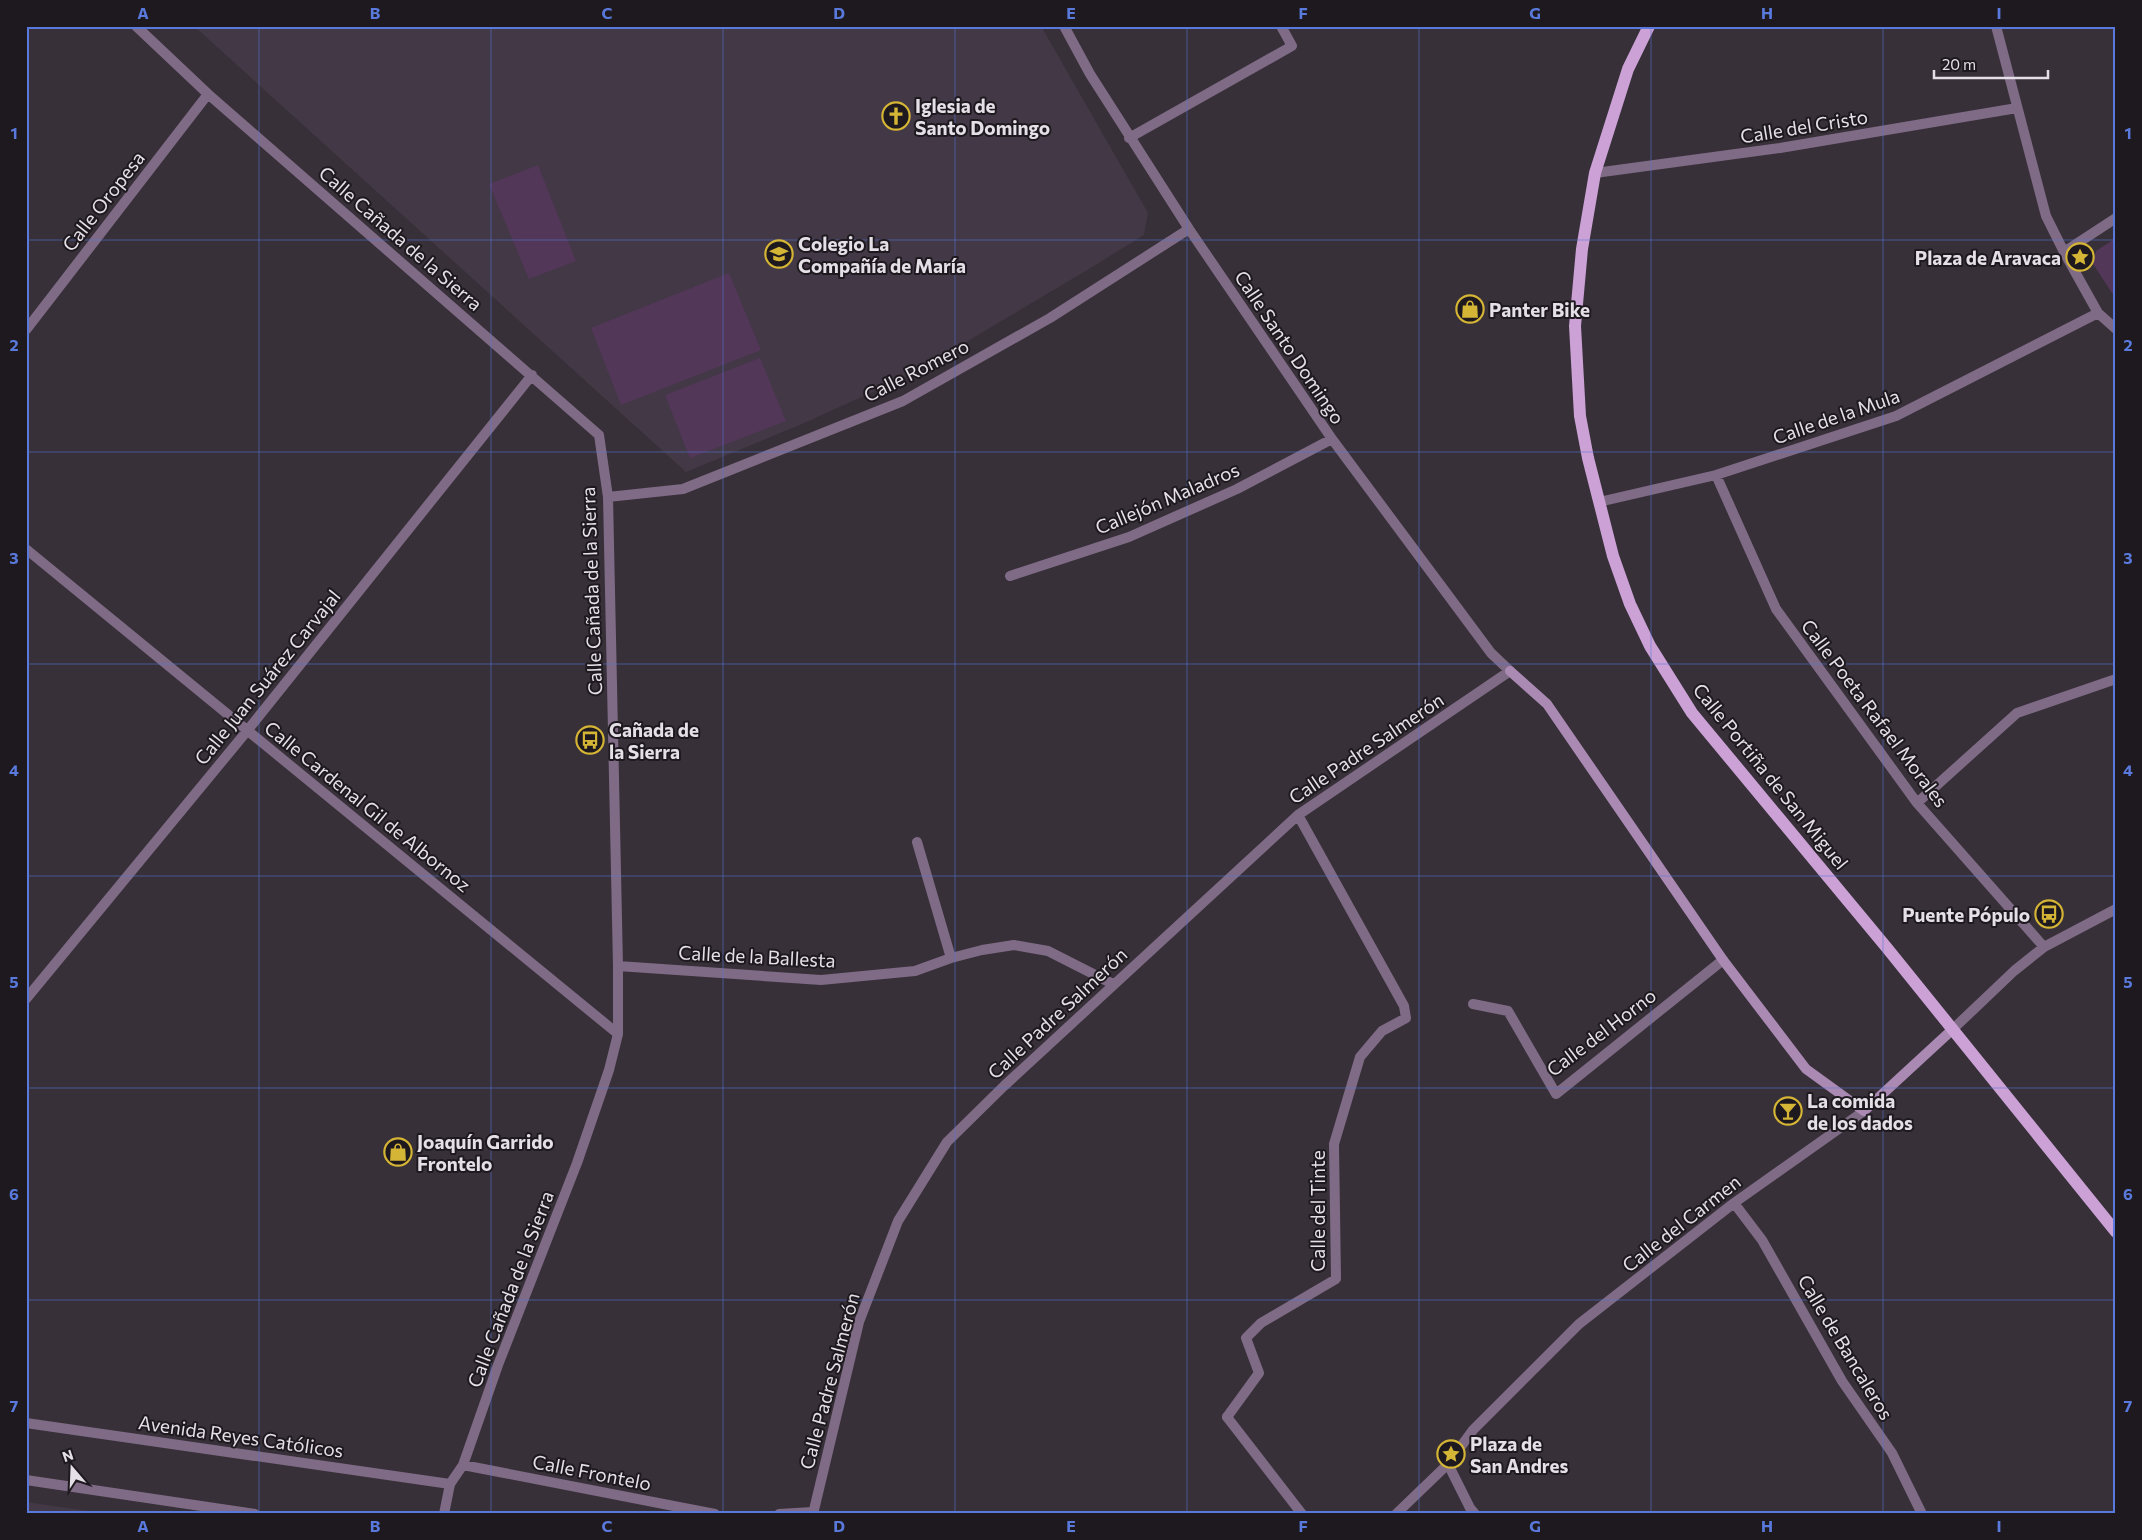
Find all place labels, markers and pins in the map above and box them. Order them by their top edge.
place label: Iglesia de Santo Domingo [915,94,1050,139]
church icon: Iglesia de Santo Domingo [881,101,911,131]
place label: Colegio La Compañía de María [798,232,966,277]
school or university icon: Colegio La Compañía de María [764,239,794,269]
place icon: Plaza de Aravaca [2065,242,2095,272]
place label: Plaza de Aravaca [1915,246,2061,269]
shop icon: Panter Bike [1455,294,1485,324]
place label: Panter Bike [1489,298,1590,321]
place label: Cañada de la Sierra [609,718,699,763]
bus stop icon: Cañada de la Sierra [575,725,605,755]
bus stop icon: Puente Pópulo [2034,899,2064,929]
place label: Puente Pópulo [1902,903,2030,926]
place label: La comida de los dados [1807,1089,1913,1134]
bar icon: La comida de los dados [1773,1096,1803,1126]
place label: Joaquín Garrido Frontelo [417,1130,554,1175]
shop icon: Joaquín Garrido Frontelo [383,1137,413,1167]
place label: Plaza de San Andres [1470,1432,1568,1477]
place icon: Plaza de San Andres [1436,1439,1466,1469]

